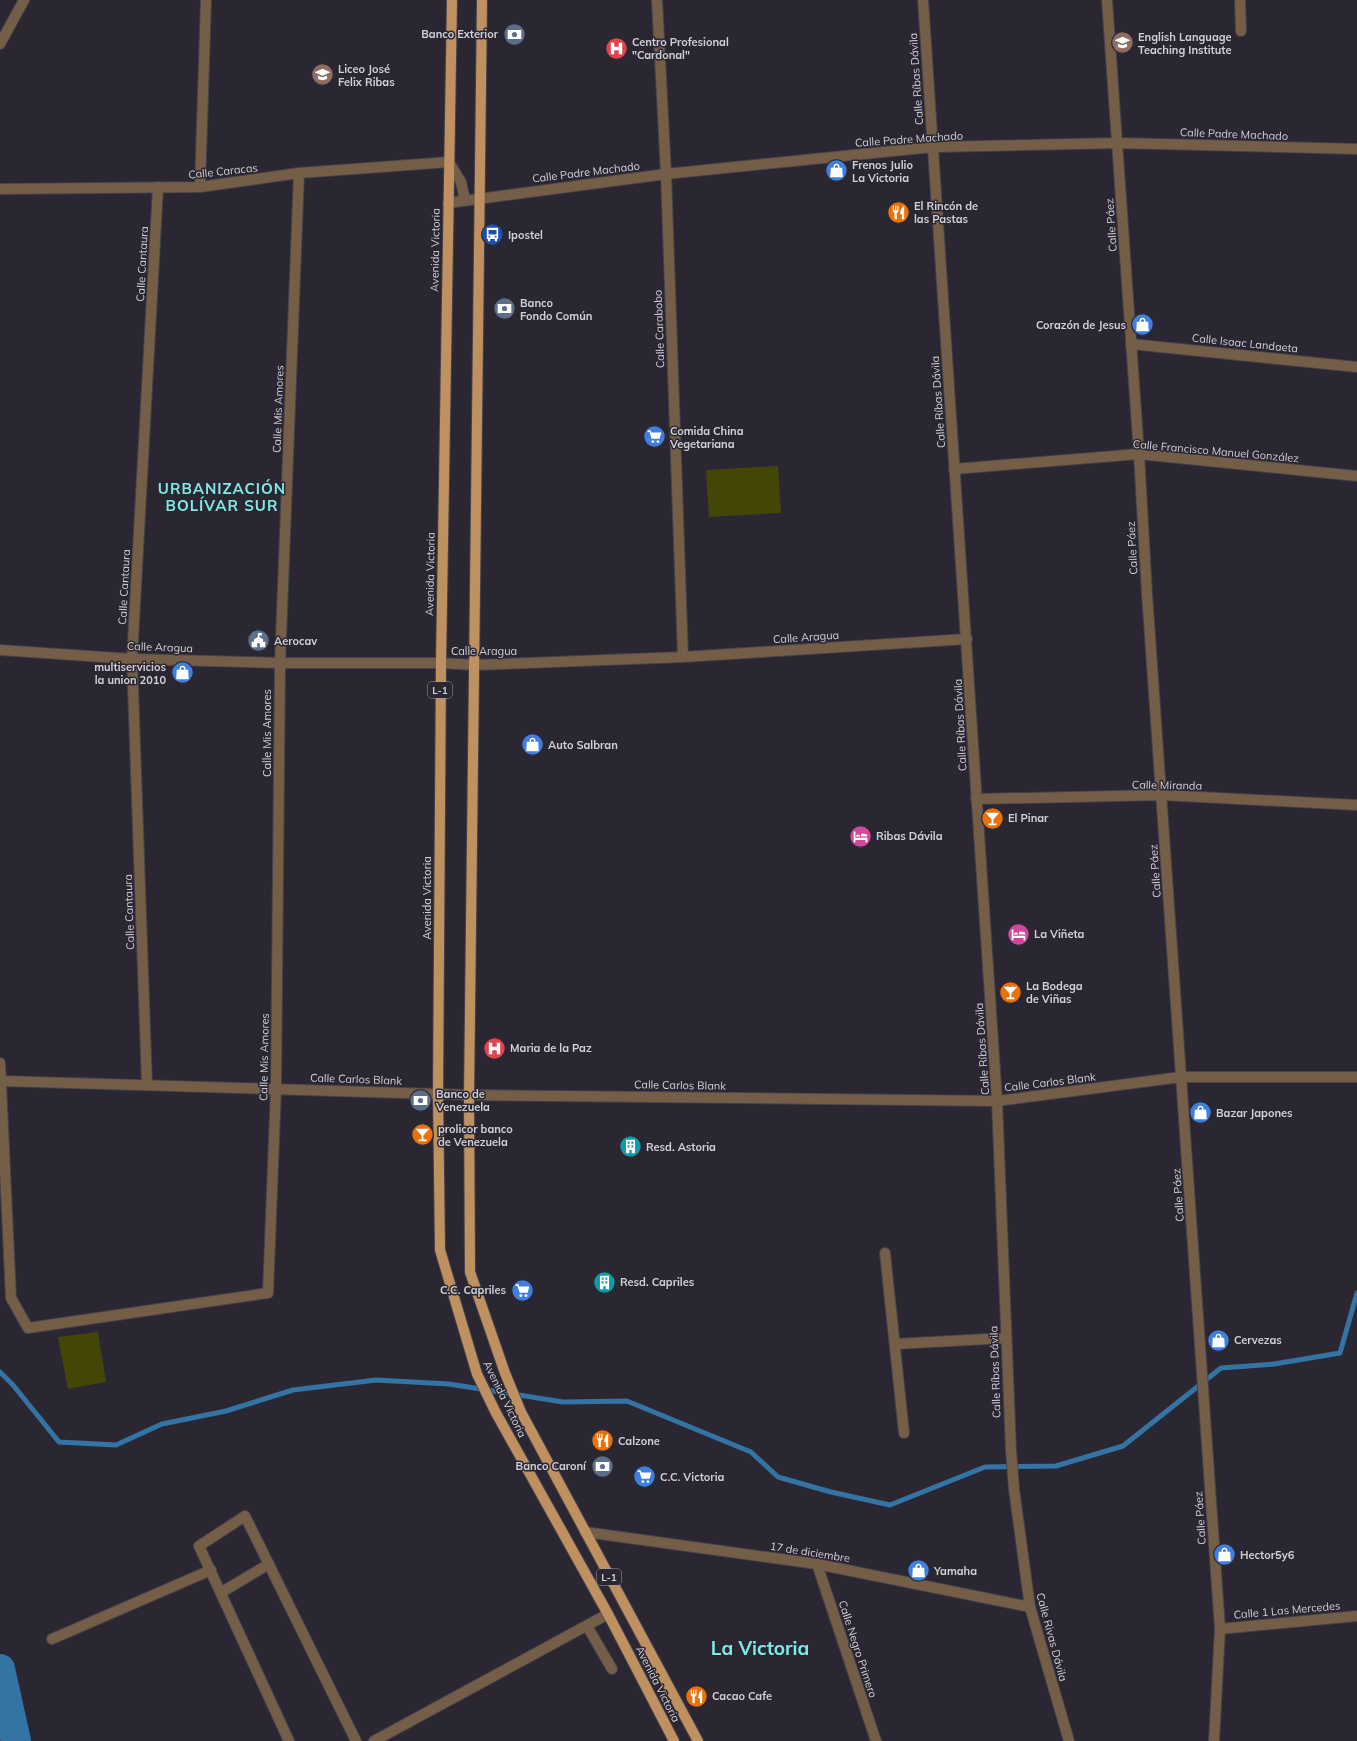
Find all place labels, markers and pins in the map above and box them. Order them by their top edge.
bank icon: Banco Exterior [501,21,527,47]
place label: Banco Exterior [421,27,499,41]
school or university icon: English Language Teaching Institute [1110,30,1136,56]
place label: English Language Teaching Institute [1138,30,1232,57]
hospital icon: Centro Profesional "Cardonal" [603,35,629,61]
place label: Centro Profesional "Cardonal" [632,35,729,62]
school or university icon: Liceo José Felix Ribas [310,62,336,88]
place label: Liceo José Felix Ribas [338,62,395,89]
shop icon: Frenos Julio La Victoria [823,158,849,184]
place label: Frenos Julio La Victoria [852,158,913,185]
restaurant icon: El Rincón de las Pastas [885,199,911,225]
place label: El Rincón de las Pastas [914,199,978,226]
bus stop icon: Ipostel [479,222,505,248]
place label: Ipostel [508,228,543,242]
bank icon: Banco Fondo Común [491,296,517,322]
place label: Banco Fondo Común [520,296,592,323]
shop icon: Corazón de Jesus [1129,312,1155,338]
place label: Corazón de Jesus [1036,318,1126,332]
supermarket icon: Comida China Vegetariana [641,424,667,450]
place label: Comida China Vegetariana [669,424,744,451]
public building icon: Aerocav [246,628,272,654]
place label: Aerocav [274,634,317,648]
place label: multiservicios la union 2010 [94,660,166,687]
shop icon: multiservicios la union 2010 [169,660,195,686]
shop icon: Auto Salbran [519,732,545,758]
place label: Auto Salbran [548,738,618,752]
bar icon: El Pinar [980,805,1006,831]
place label: El Pinar [1008,811,1049,825]
hotel icon: Ribas Dávila [847,823,873,849]
place label: Ribas Dávila [876,829,943,843]
hotel icon: La Viñeta [1006,921,1032,947]
place label: La Viñeta [1034,927,1085,941]
bar icon: La Bodega de Viñas [997,979,1023,1005]
place label: La Bodega de Viñas [1026,979,1083,1006]
hospital icon: Maria de la Paz [481,1035,507,1061]
place label: Maria de la Paz [510,1041,592,1055]
bank icon: Banco de Venezuela [407,1087,433,1113]
place label: Banco de Venezuela [435,1087,490,1114]
shop icon: Bazar Japones [1188,1100,1214,1126]
place label: Bazar Japones [1216,1106,1293,1120]
bar icon: prolicor banco de Venezuela [409,1122,435,1148]
place label: prolicor banco de Venezuela [438,1122,513,1149]
building icon: Resd. Astoria [618,1134,644,1160]
place label: Resd. Astoria [646,1140,716,1154]
building icon: Resd. Capriles [591,1269,617,1295]
place label: Resd. Capriles [620,1275,695,1289]
supermarket icon: C.C. Capriles [509,1277,535,1303]
place label: C.C. Capriles [440,1283,506,1297]
shop icon: Cervezas [1205,1327,1231,1353]
place label: Cervezas [1234,1333,1282,1347]
restaurant icon: Calzone [590,1428,616,1454]
place label: Calzone [618,1434,660,1448]
bank icon: Banco Caroní [589,1453,615,1479]
place label: Banco Caroní [516,1459,587,1473]
supermarket icon: C.C. Victoria [631,1464,657,1490]
place label: C.C. Victoria [660,1470,725,1484]
shop icon: Hector5y6 [1211,1542,1237,1568]
place label: Hector5y6 [1240,1548,1295,1562]
shop icon: Yamaha [905,1558,931,1584]
place label: Yamaha [933,1564,977,1578]
restaurant icon: Cacao Cafe [684,1683,710,1709]
place label: Cacao Cafe [712,1689,772,1703]

